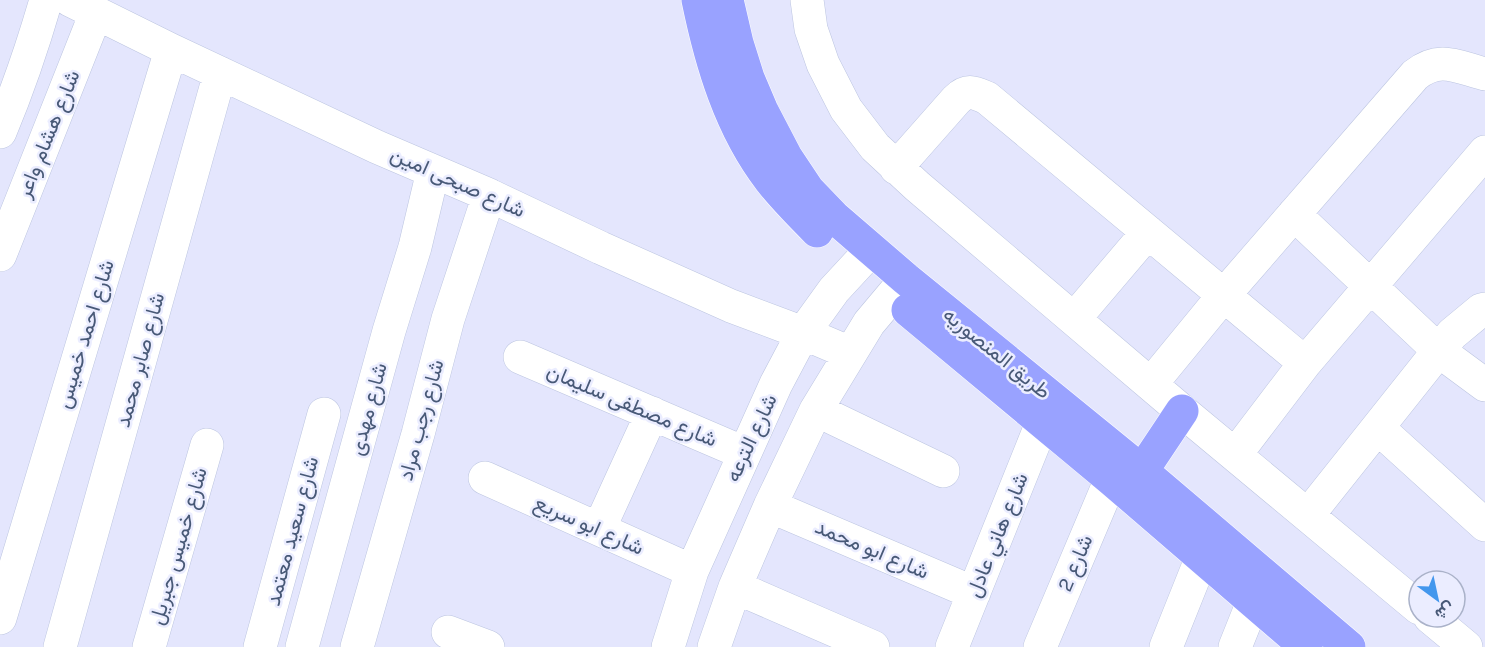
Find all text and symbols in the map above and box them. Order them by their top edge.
street label: شارع هشام واعر [11,67,86,203]
street label: شارع صبحى امين [386,142,529,224]
street label: شارع احمد خميس [51,257,121,412]
street label: شارع صابر محمد [111,290,171,430]
street label: طريق المنصوريه [938,302,1056,405]
street label: شارع رجب مراد [393,357,451,484]
street label: شارع مصطفى سليمان [543,358,721,454]
street label: شارع مهدى [344,360,394,458]
street label: شارع الترعه [720,390,784,487]
street label: شارع سعيد معتمد [261,454,325,609]
street label: شارع خميس جبريل [144,464,214,628]
street label: شارع هاني عادل [961,469,1037,602]
street label: شارع ابو سريع [530,490,648,562]
street label: شارع ابو محمد [811,514,933,586]
street label: شارع 2 [1052,531,1099,596]
north arrow [1407,569,1467,629]
text: ش [1432,598,1458,624]

